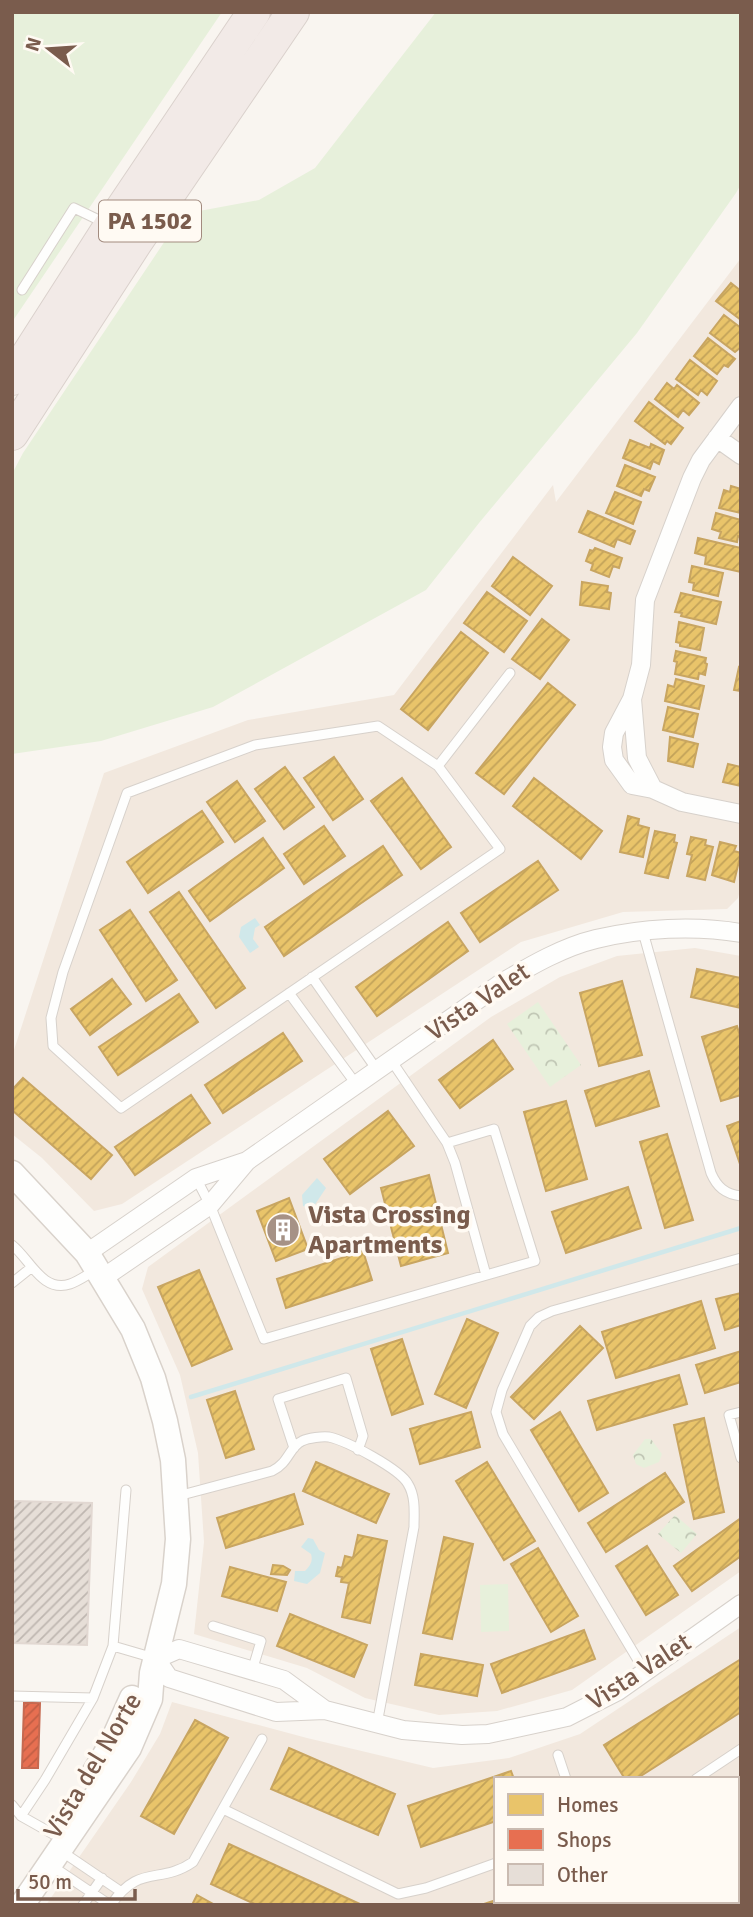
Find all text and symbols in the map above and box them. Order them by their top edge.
north arrow [14,14,84,84]
text: N [20,34,47,54]
road number: PA 1502 [99,201,201,242]
street label: Vista Valet [420,956,536,1048]
place label: Vista Crossing Apartments [308,1199,470,1261]
building icon: Vista Crossing Apartments [264,1211,302,1249]
street label: Vista Valet [581,1626,697,1718]
street label: Vista del Norte [37,1687,149,1845]
legend [494,1777,739,1903]
text: Homes [557,1792,619,1818]
text: Shops [557,1827,611,1853]
scale bar [18,1857,135,1901]
text: Other [557,1862,608,1888]
text: 50 m [28,1869,72,1895]

